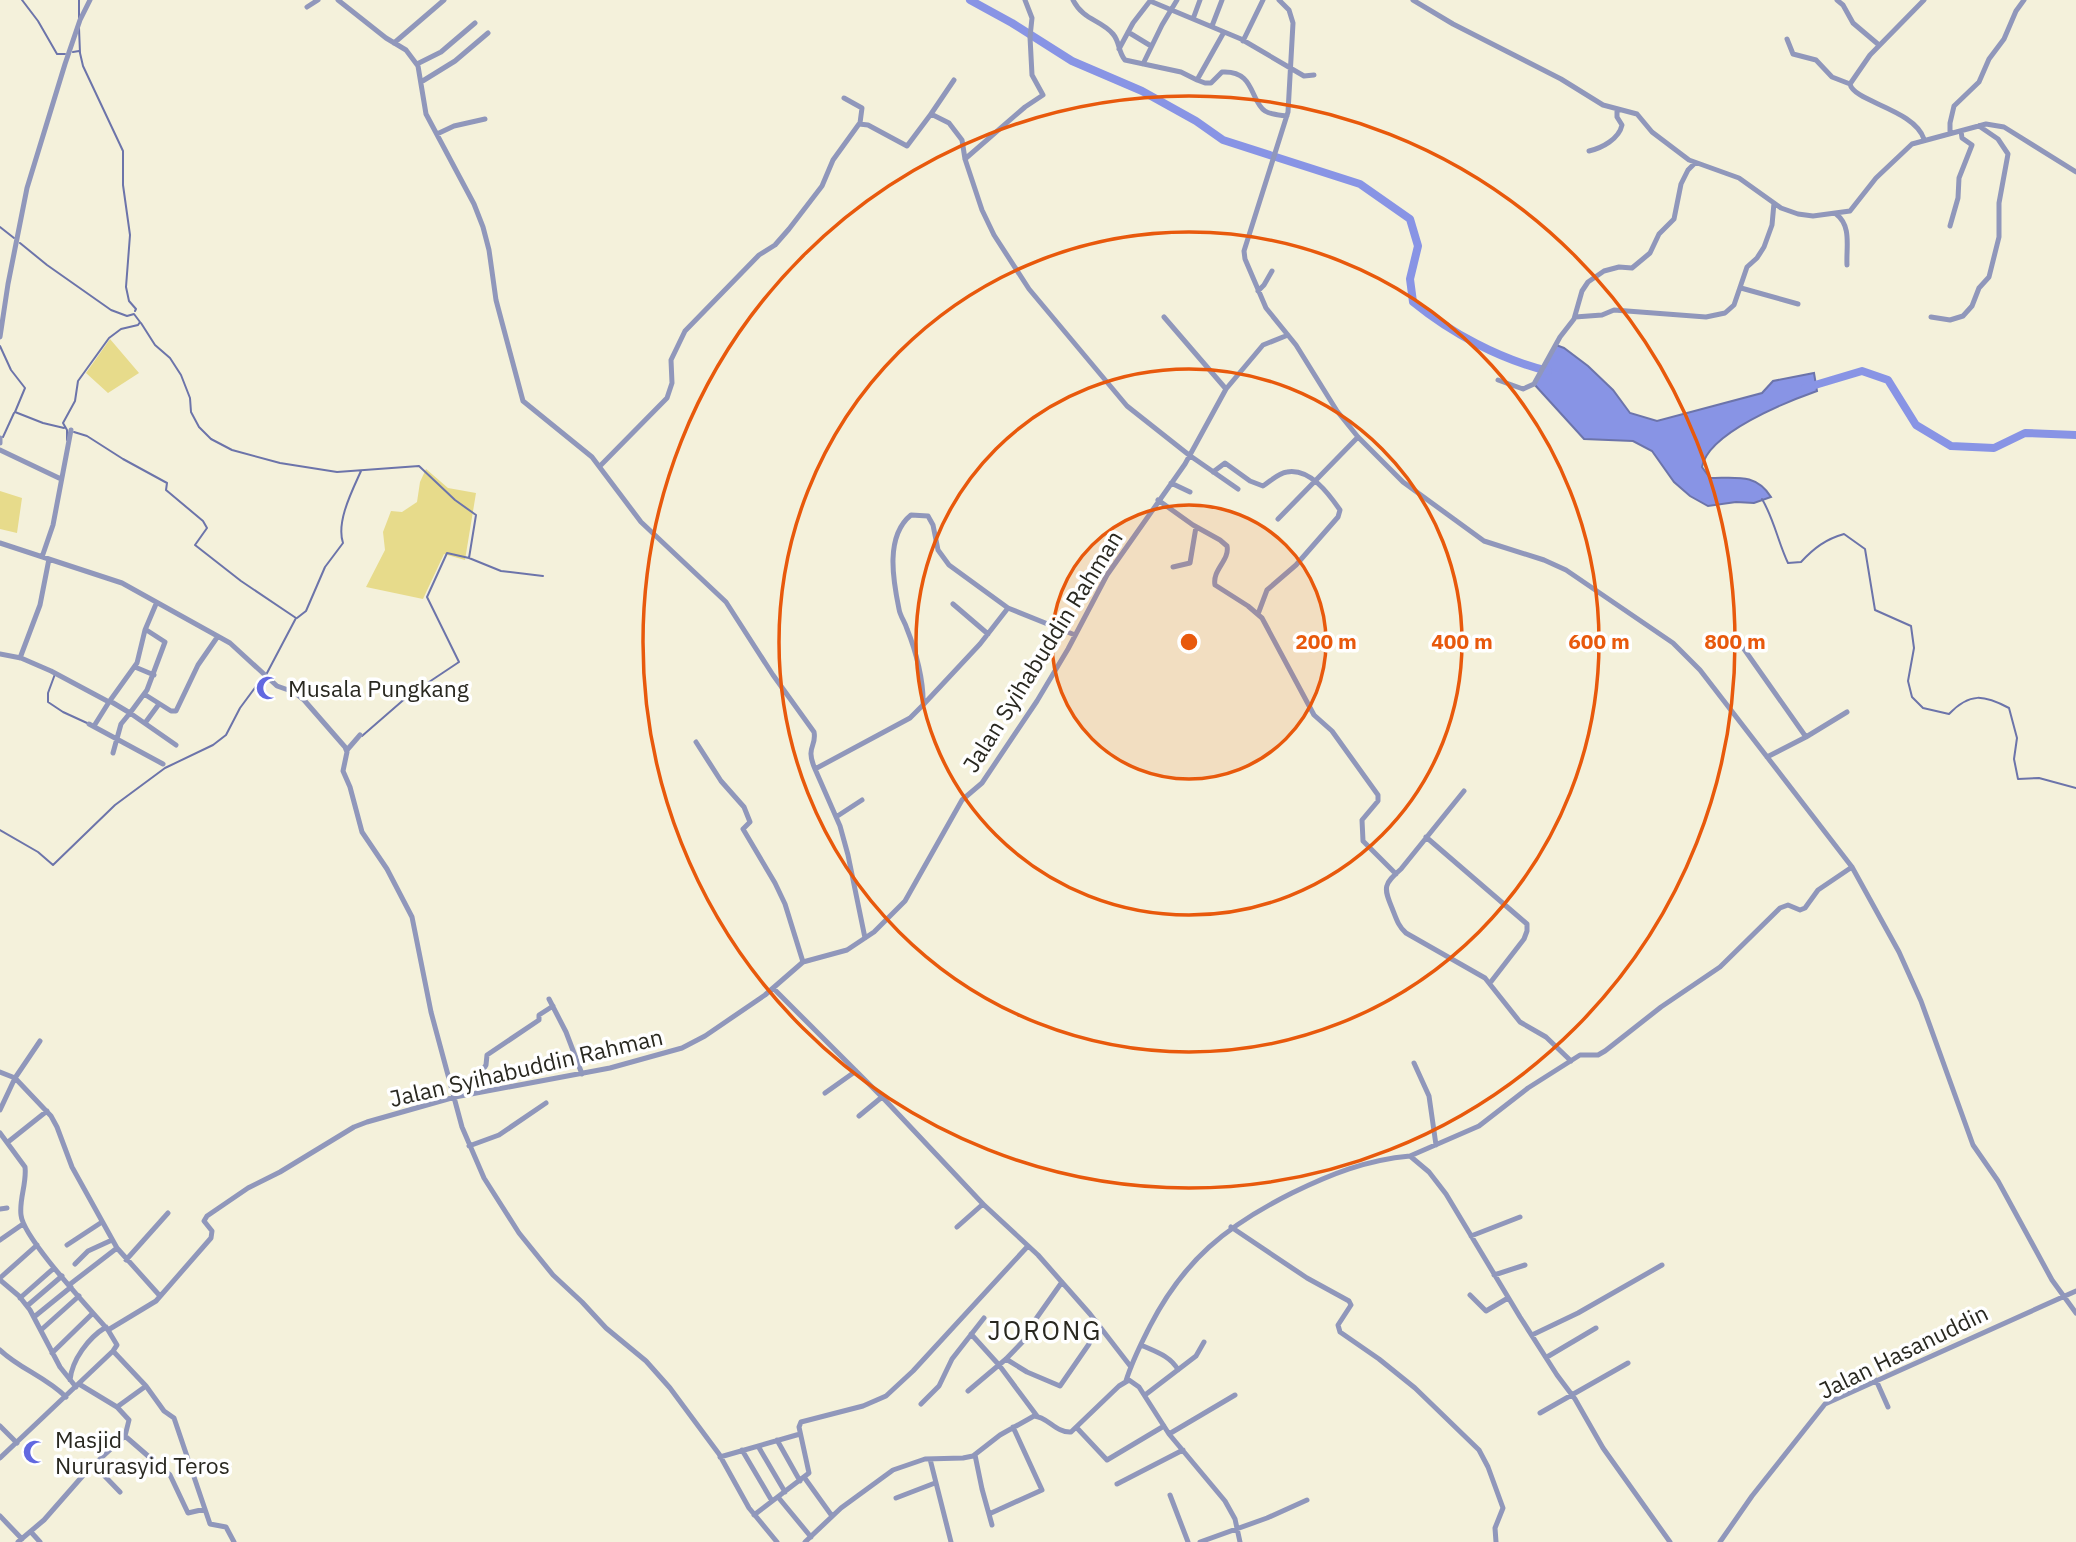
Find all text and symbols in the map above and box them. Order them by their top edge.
street label: Jalan Syihabuddin Rahman [955,525,1129,777]
text: 200 m [1295,627,1357,655]
text: 400 m [1431,627,1493,655]
text: 600 m [1568,627,1630,655]
text: 800 m [1704,627,1766,655]
centre of rings [1177,630,1201,654]
place label: Musala Pungkang [288,673,469,703]
mosque icon: Musala Pungkang [254,674,282,702]
street label: Jalan Syihabuddin Rahman [386,1021,666,1113]
street label: Jalan Hasanuddin [1813,1297,1993,1405]
district label: JORONG [988,1313,1102,1347]
place label: Masjid Nururasyid Teros [55,1424,230,1480]
mosque icon: Masjid Nururasyid Teros [21,1438,49,1466]

